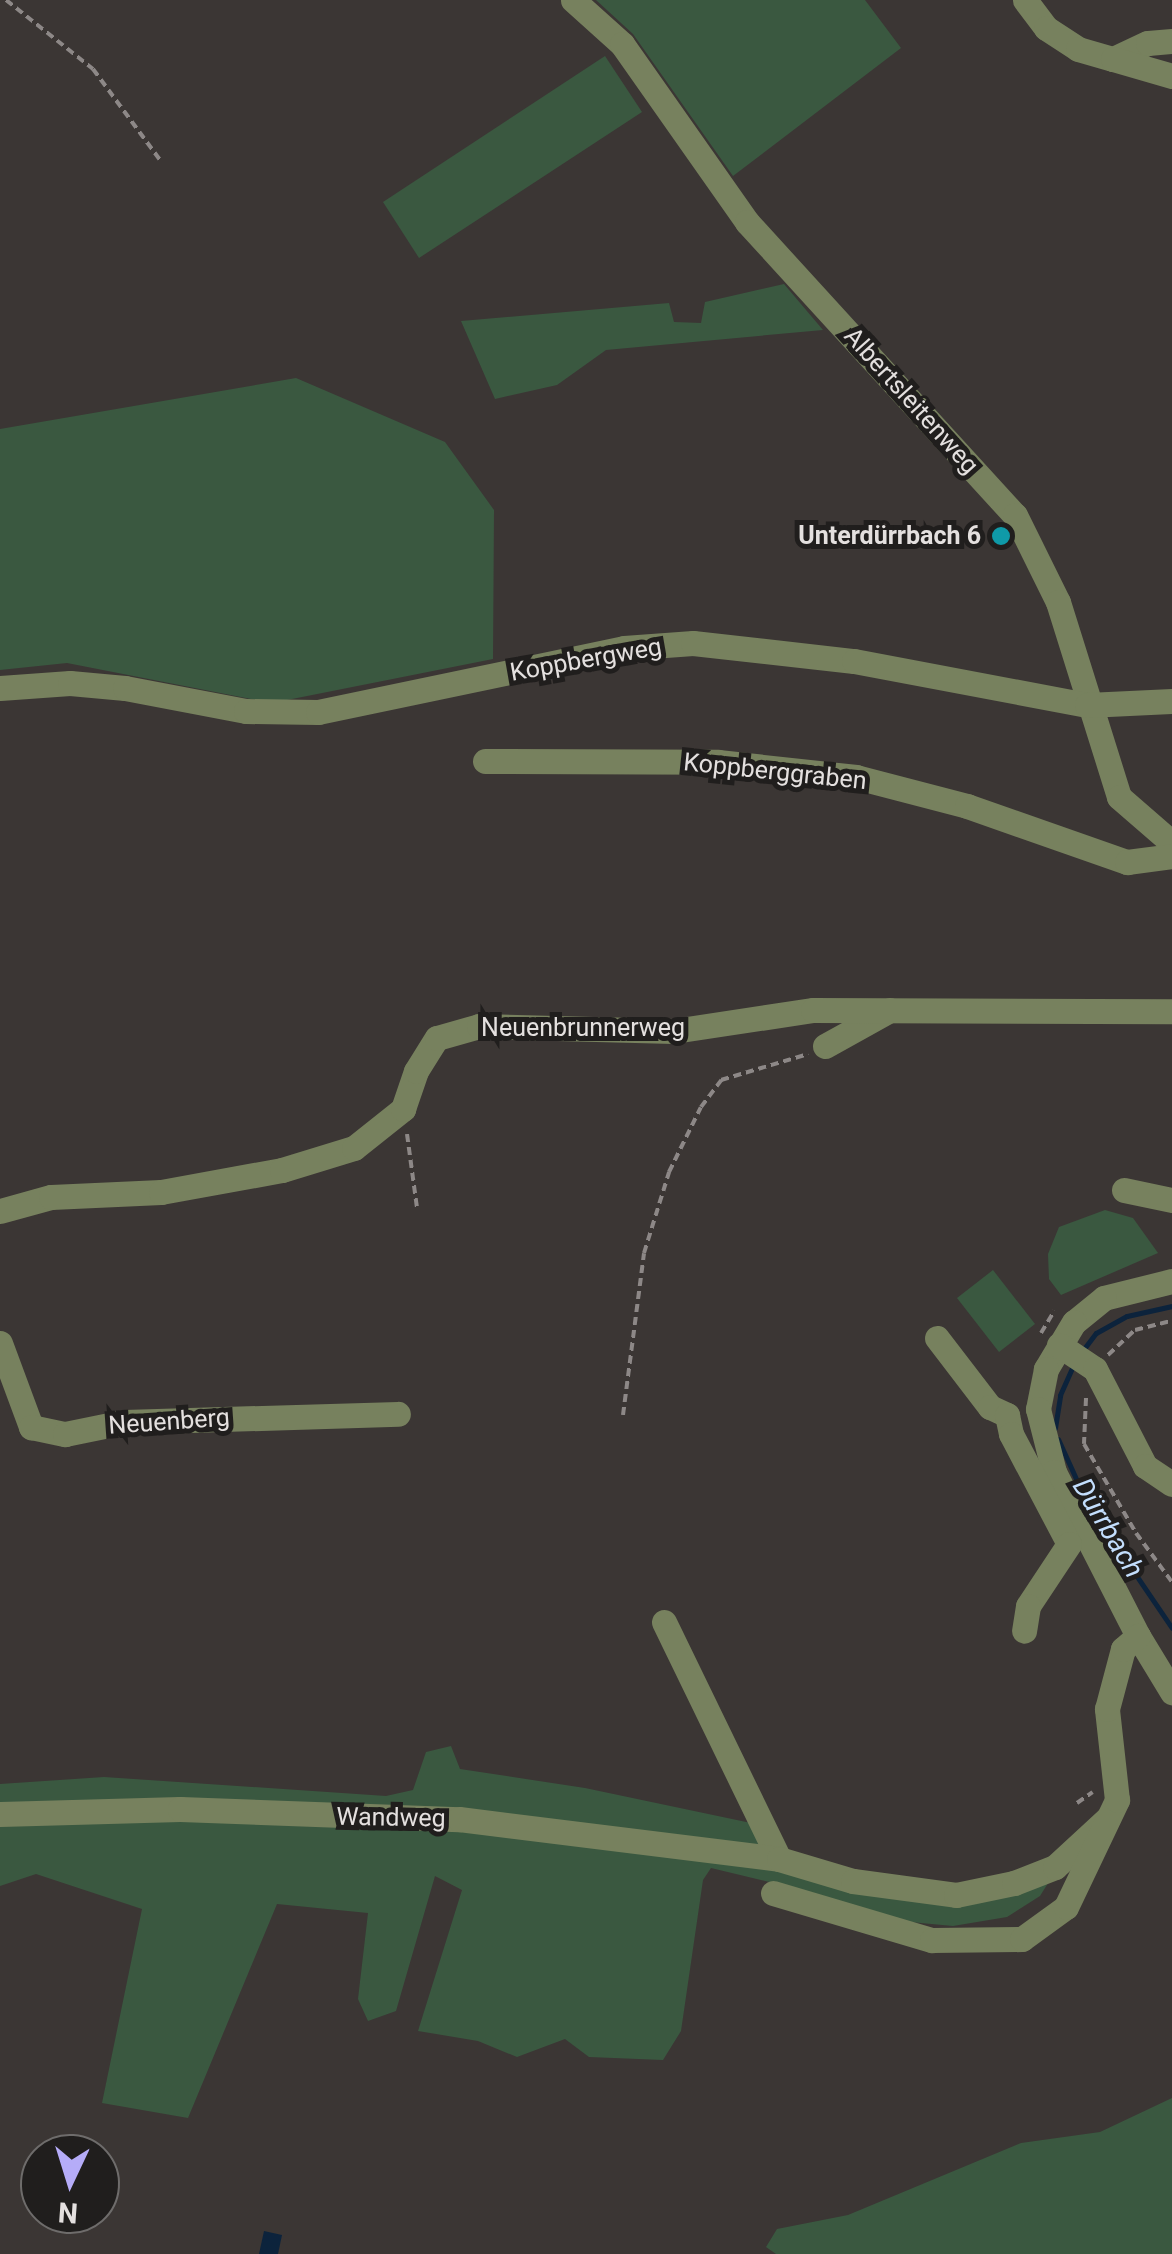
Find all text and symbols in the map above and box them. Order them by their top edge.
street label: Albertsleitenweg [837,322,985,480]
place label: Unterdürrbach 6 [798,521,981,551]
marker: Unterdürrbach 6 [990,525,1012,547]
street label: Koppbergweg [508,632,664,688]
street label: Koppberggraben [682,747,868,797]
street label: Neuenbrunnerweg [481,1013,685,1043]
street label: Neuenberg [107,1403,231,1441]
water label: Dürrbach [1065,1472,1151,1584]
street label: Wandweg [336,1802,446,1834]
north arrow [20,2134,120,2234]
text: N [57,2195,79,2230]

